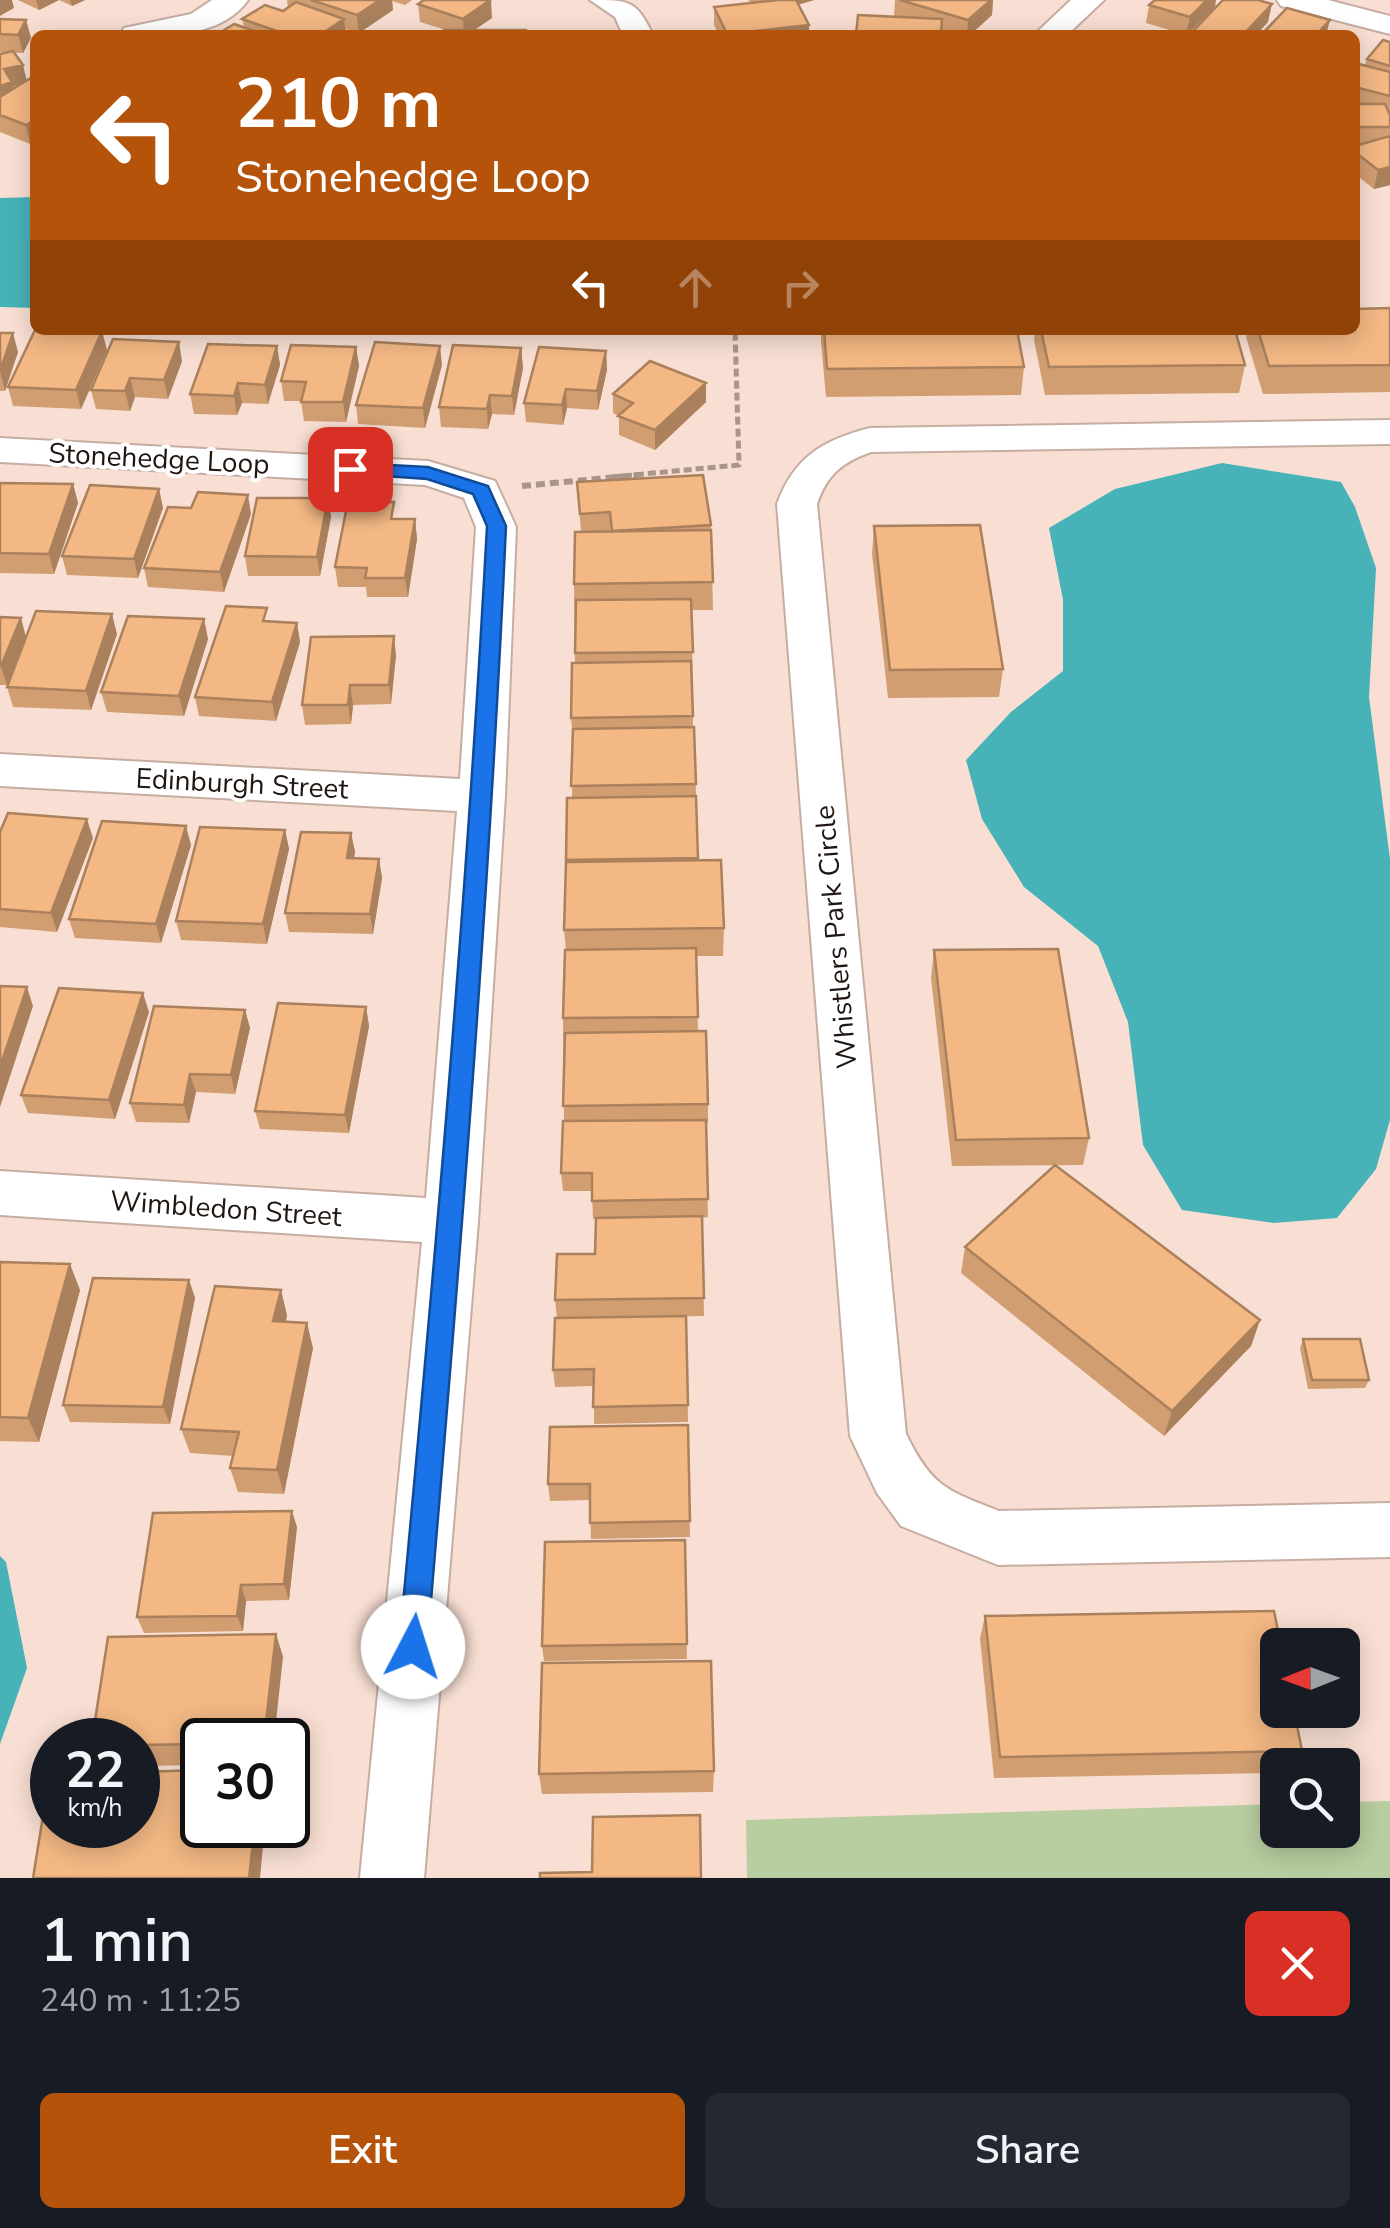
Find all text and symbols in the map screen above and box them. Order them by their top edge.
text: 210 m [235,56,441,152]
icon: left [70,70,200,200]
text: Stonehedge Loop [235,147,591,208]
icon: left [563,260,618,315]
icon: ahead [668,260,723,315]
icon: right [773,260,828,315]
pin [308,427,393,512]
street label: Stonehedge Loop [47,434,270,484]
icon: arrive [323,442,378,497]
street label: Edinburgh Street [135,759,349,809]
street label: Whistlers Park Circle [806,804,866,1070]
street label: Wimbledon Street [109,1182,343,1236]
position arrow [361,1595,465,1699]
north arrow [1260,1628,1360,1728]
map controls [1260,1628,1360,1848]
speed limit sign: 30 [180,1718,310,1848]
text: 22 [65,1736,125,1805]
button: search [1260,1748,1360,1848]
text: km/h [67,1791,123,1825]
text: 1 min [40,1900,193,1982]
button: close [1245,1911,1350,2016]
text: 240 m · 11:25 [40,1979,241,2022]
button: Exit [40,2093,685,2208]
button: Share [705,2093,1350,2208]

